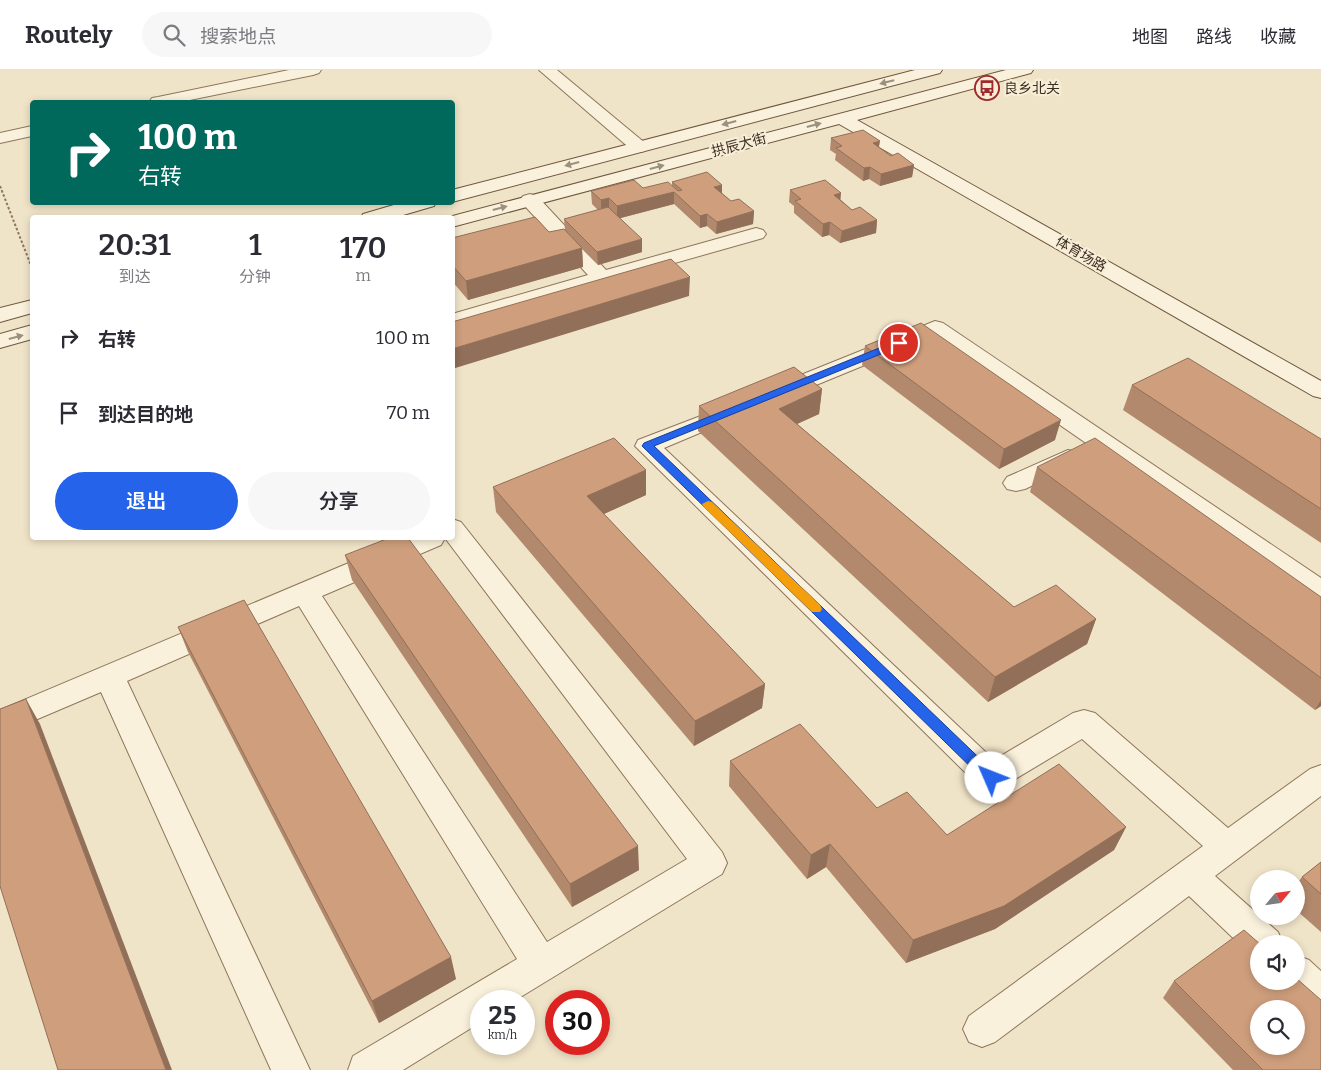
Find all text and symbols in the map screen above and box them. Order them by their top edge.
search box [142,12,492,57]
text: Routely [25,21,112,49]
icon: search [160,21,188,49]
text: 搜索地点 [200,25,276,48]
text: 地图 [1132,26,1168,48]
text: 路线 [1196,26,1232,48]
text: 收藏 [1260,26,1296,48]
bus stop icon: 良乡北关 [974,75,1000,101]
one-way arrow [879,78,894,86]
place label: 良乡北关 [1004,80,1060,97]
text: 100 m [138,116,237,158]
one-way arrow [722,119,737,127]
icon: right [55,120,120,185]
one-way arrow [806,121,821,129]
street label: 拱辰大街 [710,130,768,160]
one-way arrow [565,161,580,169]
one-way arrow [649,162,664,170]
text: 右转 [138,163,182,190]
one-way arrow [492,204,507,212]
text: 20:31 [98,227,171,263]
text: 1 [249,227,262,263]
text: 170 [340,230,387,266]
street label: 体育场路 [1053,233,1109,275]
text: m [356,266,371,285]
text: 到达 [119,267,151,286]
text: 分钟 [239,267,271,286]
pin [878,322,920,364]
icon: right [55,324,83,352]
text: 100 m [376,326,430,349]
text: 右转 [98,328,136,351]
icon: arrive [885,329,913,357]
one-way arrow [9,333,24,341]
icon: arrive [55,399,83,427]
text: 70 m [387,401,430,424]
text: 到达目的地 [98,403,193,426]
button: 退出 [55,472,238,530]
button: 分享 [248,472,430,530]
position arrow [964,751,1016,803]
north arrow [1250,870,1305,925]
map controls [1250,870,1305,1055]
button: sound [1250,935,1305,990]
speed limit sign: 30 [545,990,610,1055]
button: search [1250,1000,1305,1055]
text: 25 [489,1001,516,1031]
text: km/h [488,1028,517,1042]

